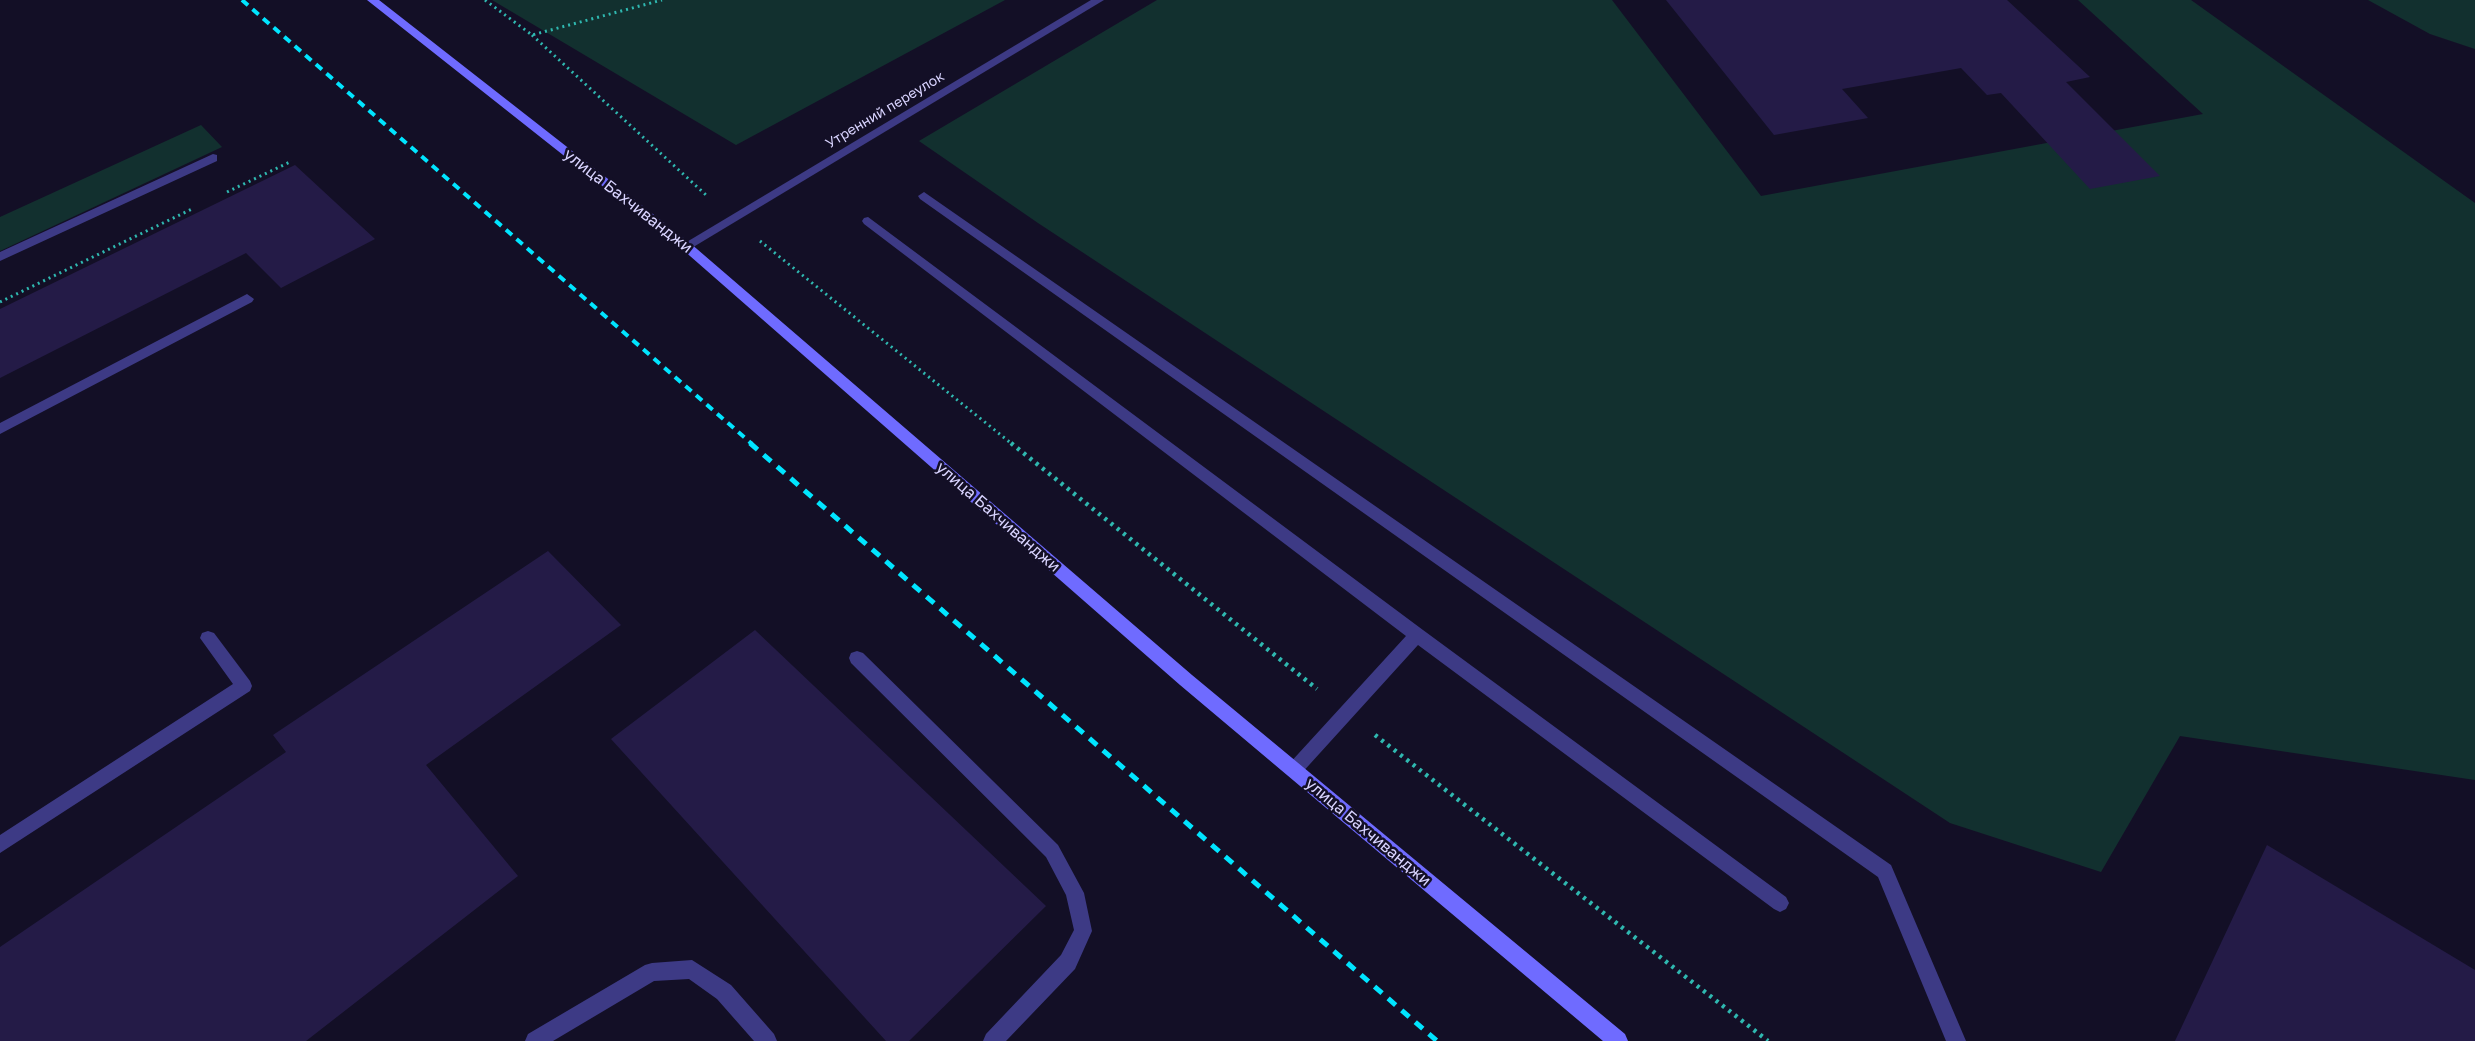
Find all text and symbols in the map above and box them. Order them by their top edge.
street label: Утренний переулок [823,68,947,152]
street label: улица Бахчиванджи [560,145,696,257]
street label: улица Бахчиванджи [932,458,1064,576]
street label: улица Бахчиванджи [1301,774,1435,890]

